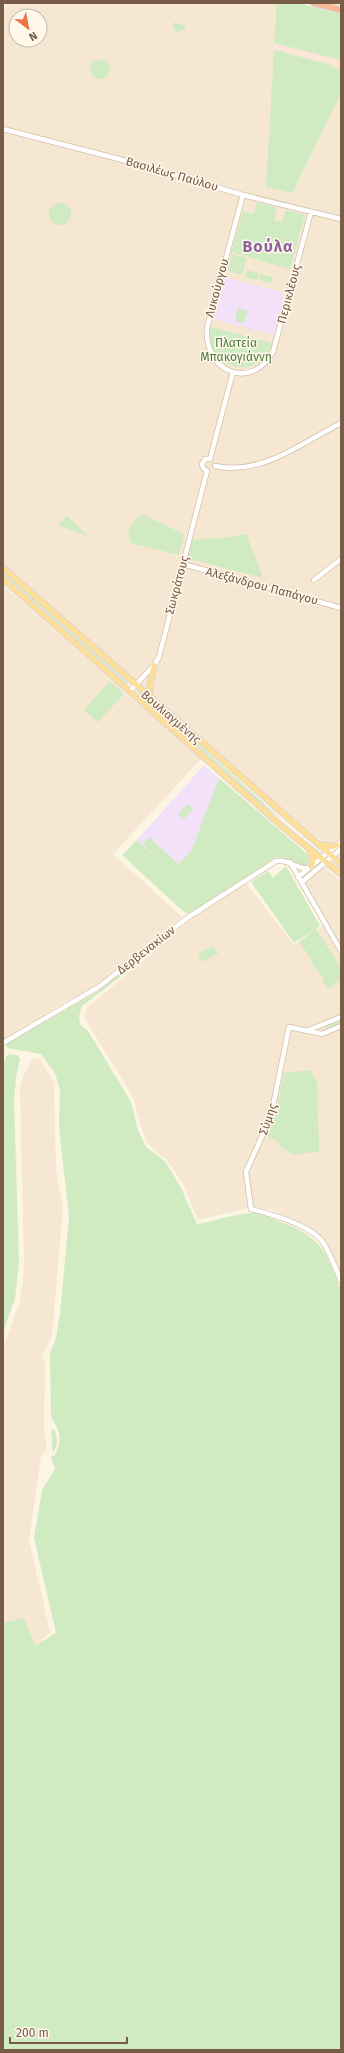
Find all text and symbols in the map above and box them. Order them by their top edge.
north arrow [8,8,48,48]
text: N [26,29,40,44]
street label: Βασιλέως Παύλου [124,154,220,194]
district label: Βούλα [242,237,294,256]
street label: Λυκούργου [202,257,232,319]
street label: Περικλέους [274,262,304,325]
park label: Πλατεία Μπακογιάννη [200,336,272,364]
street label: Σωκράτους [162,554,192,616]
street label: Αλεξάνδρου Παπάγου [204,564,320,608]
street label: Βουλιαγμένης [138,687,204,747]
street label: Δερβενακίων [114,923,178,977]
street label: Σύμης [256,1101,280,1137]
scale bar [10,2019,127,2045]
text: 200 m [16,2026,49,2040]

